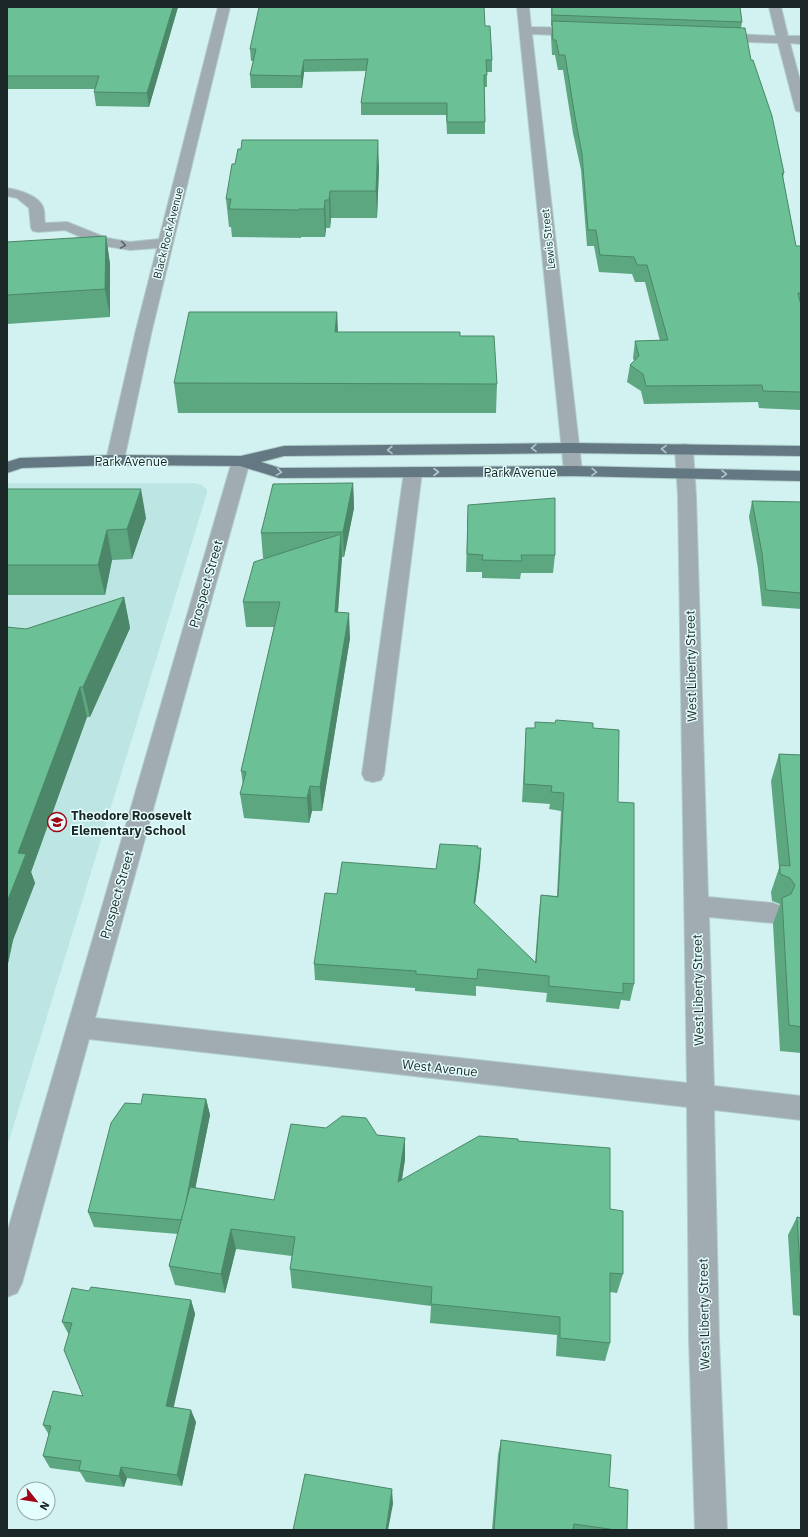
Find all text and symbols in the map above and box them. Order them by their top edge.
street label: Black Rock Avenue [150,186,186,280]
street label: Lewis Street [538,208,558,270]
one-way arrow [120,240,126,249]
one-way arrow [531,444,537,452]
one-way arrow [661,445,667,453]
one-way arrow [387,446,393,454]
street label: Park Avenue [95,453,167,470]
street label: Park Avenue [484,464,556,481]
one-way arrow [275,467,282,476]
one-way arrow [591,467,597,476]
one-way arrow [433,468,439,476]
one-way arrow [721,470,727,478]
street label: Prospect Street [185,538,227,630]
street label: West Liberty Street [682,610,700,722]
place label: Theodore Roosevelt Elementary School [71,807,192,839]
school or university icon: Theodore Roosevelt Elementary School [46,811,68,833]
street label: Prospect Street [96,849,138,941]
street label: West Liberty Street [689,934,707,1046]
street label: West Avenue [401,1056,479,1080]
street label: West Liberty Street [695,1258,713,1370]
north arrow [16,1481,56,1521]
text: N [37,1499,53,1513]

